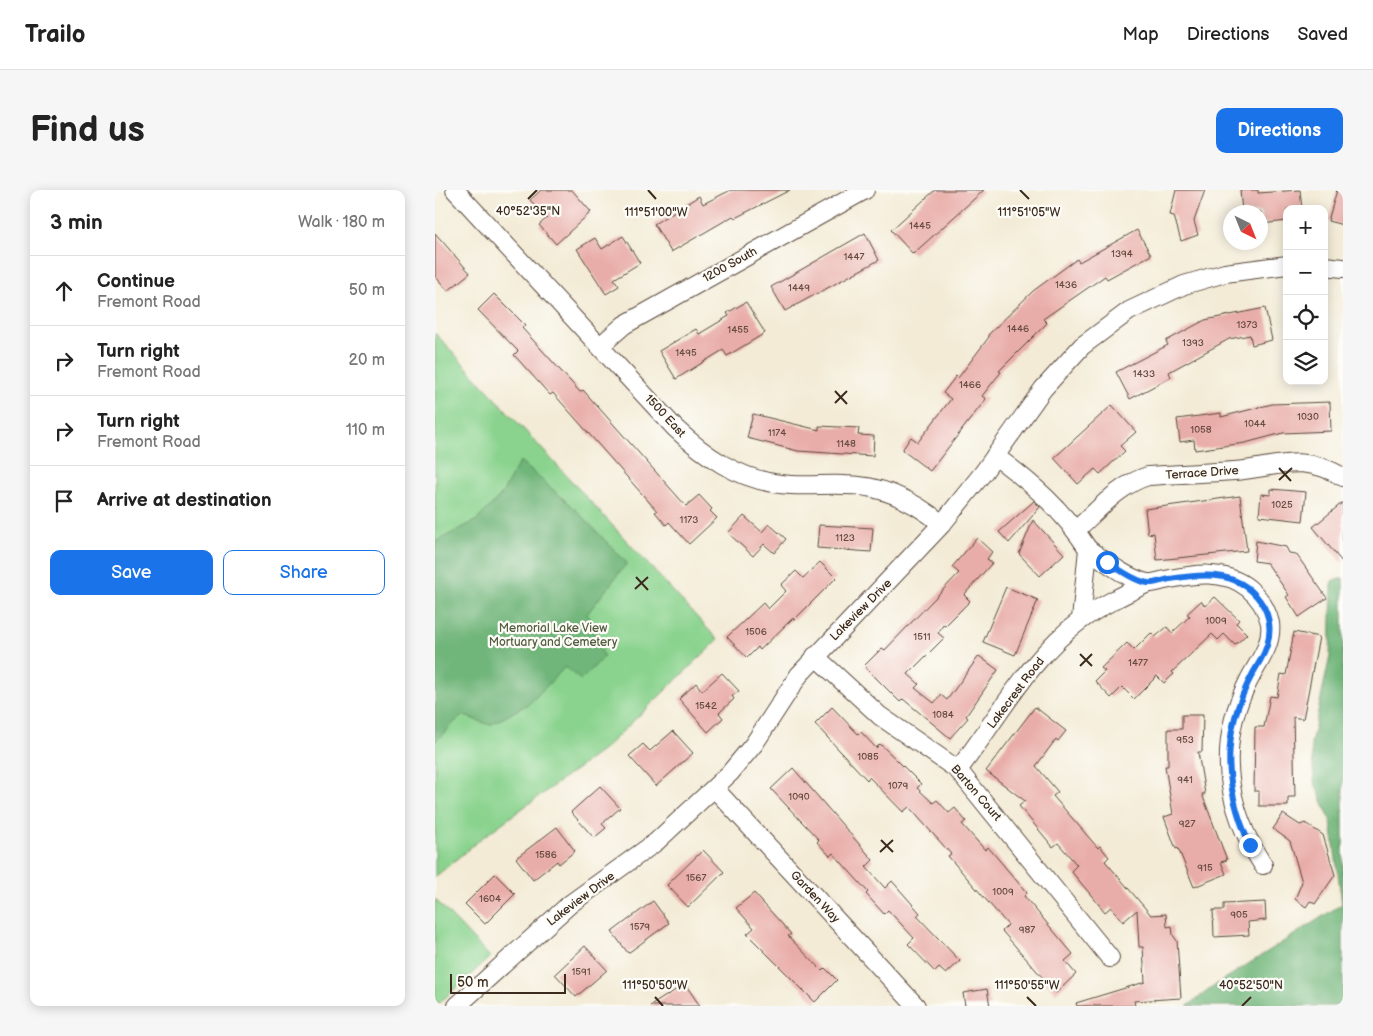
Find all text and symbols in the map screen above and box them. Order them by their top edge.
text: Trailo [25,20,85,49]
text: Map [1123,24,1159,45]
text: Directions [1187,24,1269,45]
text: Saved [1297,24,1348,45]
button: Directions [1216,108,1343,153]
text: Find us [30,109,145,152]
text: 40°52'35"N [496,204,560,219]
text: 111°51'00"W [624,205,688,220]
text: 111°51'05"W [997,205,1061,220]
north arrow [1223,205,1268,250]
map controls [1283,205,1328,385]
button: + [1283,205,1328,250]
text: 3 min [50,210,103,235]
text: Walk · 180 m [298,213,385,232]
house number: 1445 [909,220,931,232]
street label: 1200 South [700,244,760,286]
house number: 1394 [1111,248,1133,260]
button: − [1283,250,1328,295]
house number: 1447 [844,251,865,263]
text: Continue [97,270,175,293]
icon: ahead [50,277,78,305]
house number: 1436 [1055,279,1077,291]
text: 50 m [349,281,385,300]
house number: 1449 [788,282,810,294]
text: Fremont Road [97,293,201,312]
button: locate [1283,295,1328,340]
house number: 1373 [1236,319,1258,331]
house number: 1446 [1007,323,1029,335]
house number: 1455 [727,324,749,336]
house number: 1393 [1182,337,1204,349]
text: Turn right [97,340,180,363]
button: layers [1283,340,1328,385]
icon: right [50,347,78,375]
house number: 1495 [675,347,697,359]
text: 20 m [349,351,385,370]
text: Fremont Road [97,363,201,382]
house number: 1433 [1133,368,1155,380]
house number: 1466 [959,379,981,391]
street label: 1500 East [641,391,689,441]
text: Turn right [97,410,180,433]
house number: 1030 [1297,411,1319,423]
icon: right [50,417,78,445]
house number: 1044 [1244,418,1266,430]
text: 110 m [346,421,385,440]
house number: 1058 [1190,424,1212,436]
house number: 1174 [768,427,786,439]
text: Fremont Road [97,433,201,452]
house number: 1148 [836,438,856,450]
street label: Terrace Drive [1165,463,1239,483]
icon: arrive [50,487,78,515]
text: Arrive at destination [97,489,272,512]
house number: 1025 [1271,499,1293,511]
house number: 1173 [680,514,698,526]
house number: 1123 [835,532,855,544]
button: Save [50,550,213,595]
button: Share [223,550,385,595]
route start [1096,551,1119,574]
street label: Lakeview Drive [827,576,895,644]
house number: 1009 [1205,615,1227,627]
park label: Memorial Lake View Mortuary and Cemetery [489,621,618,650]
house number: 1506 [745,626,767,638]
house number: 1511 [913,631,931,643]
street label: Lakecrest Road [984,654,1048,732]
house number: 1477 [1128,657,1148,669]
house number: 1542 [695,700,717,712]
house number: 1084 [932,709,954,721]
house number: 953 [1176,734,1194,746]
house number: 1085 [857,751,879,763]
street label: Barton Court [947,762,1005,824]
house number: 941 [1177,774,1193,786]
house number: 1079 [888,780,908,792]
house number: 1090 [788,791,810,803]
house number: 927 [1179,818,1195,830]
route end [1239,834,1262,857]
house number: 1586 [535,849,557,861]
house number: 915 [1197,862,1213,874]
street label: Garden Way [787,868,843,927]
street label: Lakeview Drive [544,869,618,929]
house number: 1567 [686,872,706,884]
house number: 1009 [992,886,1014,898]
house number: 1604 [479,893,501,905]
house number: 905 [1230,909,1248,921]
house number: 1579 [630,921,650,933]
house number: 987 [1019,924,1035,936]
house number: 1591 [571,966,591,978]
scale bar [450,971,566,994]
text: 50 m [457,974,489,991]
text: 111°50'50"W [622,978,688,993]
text: 111°50'55"W [994,978,1060,993]
text: 40°52'50"N [1219,978,1283,993]

